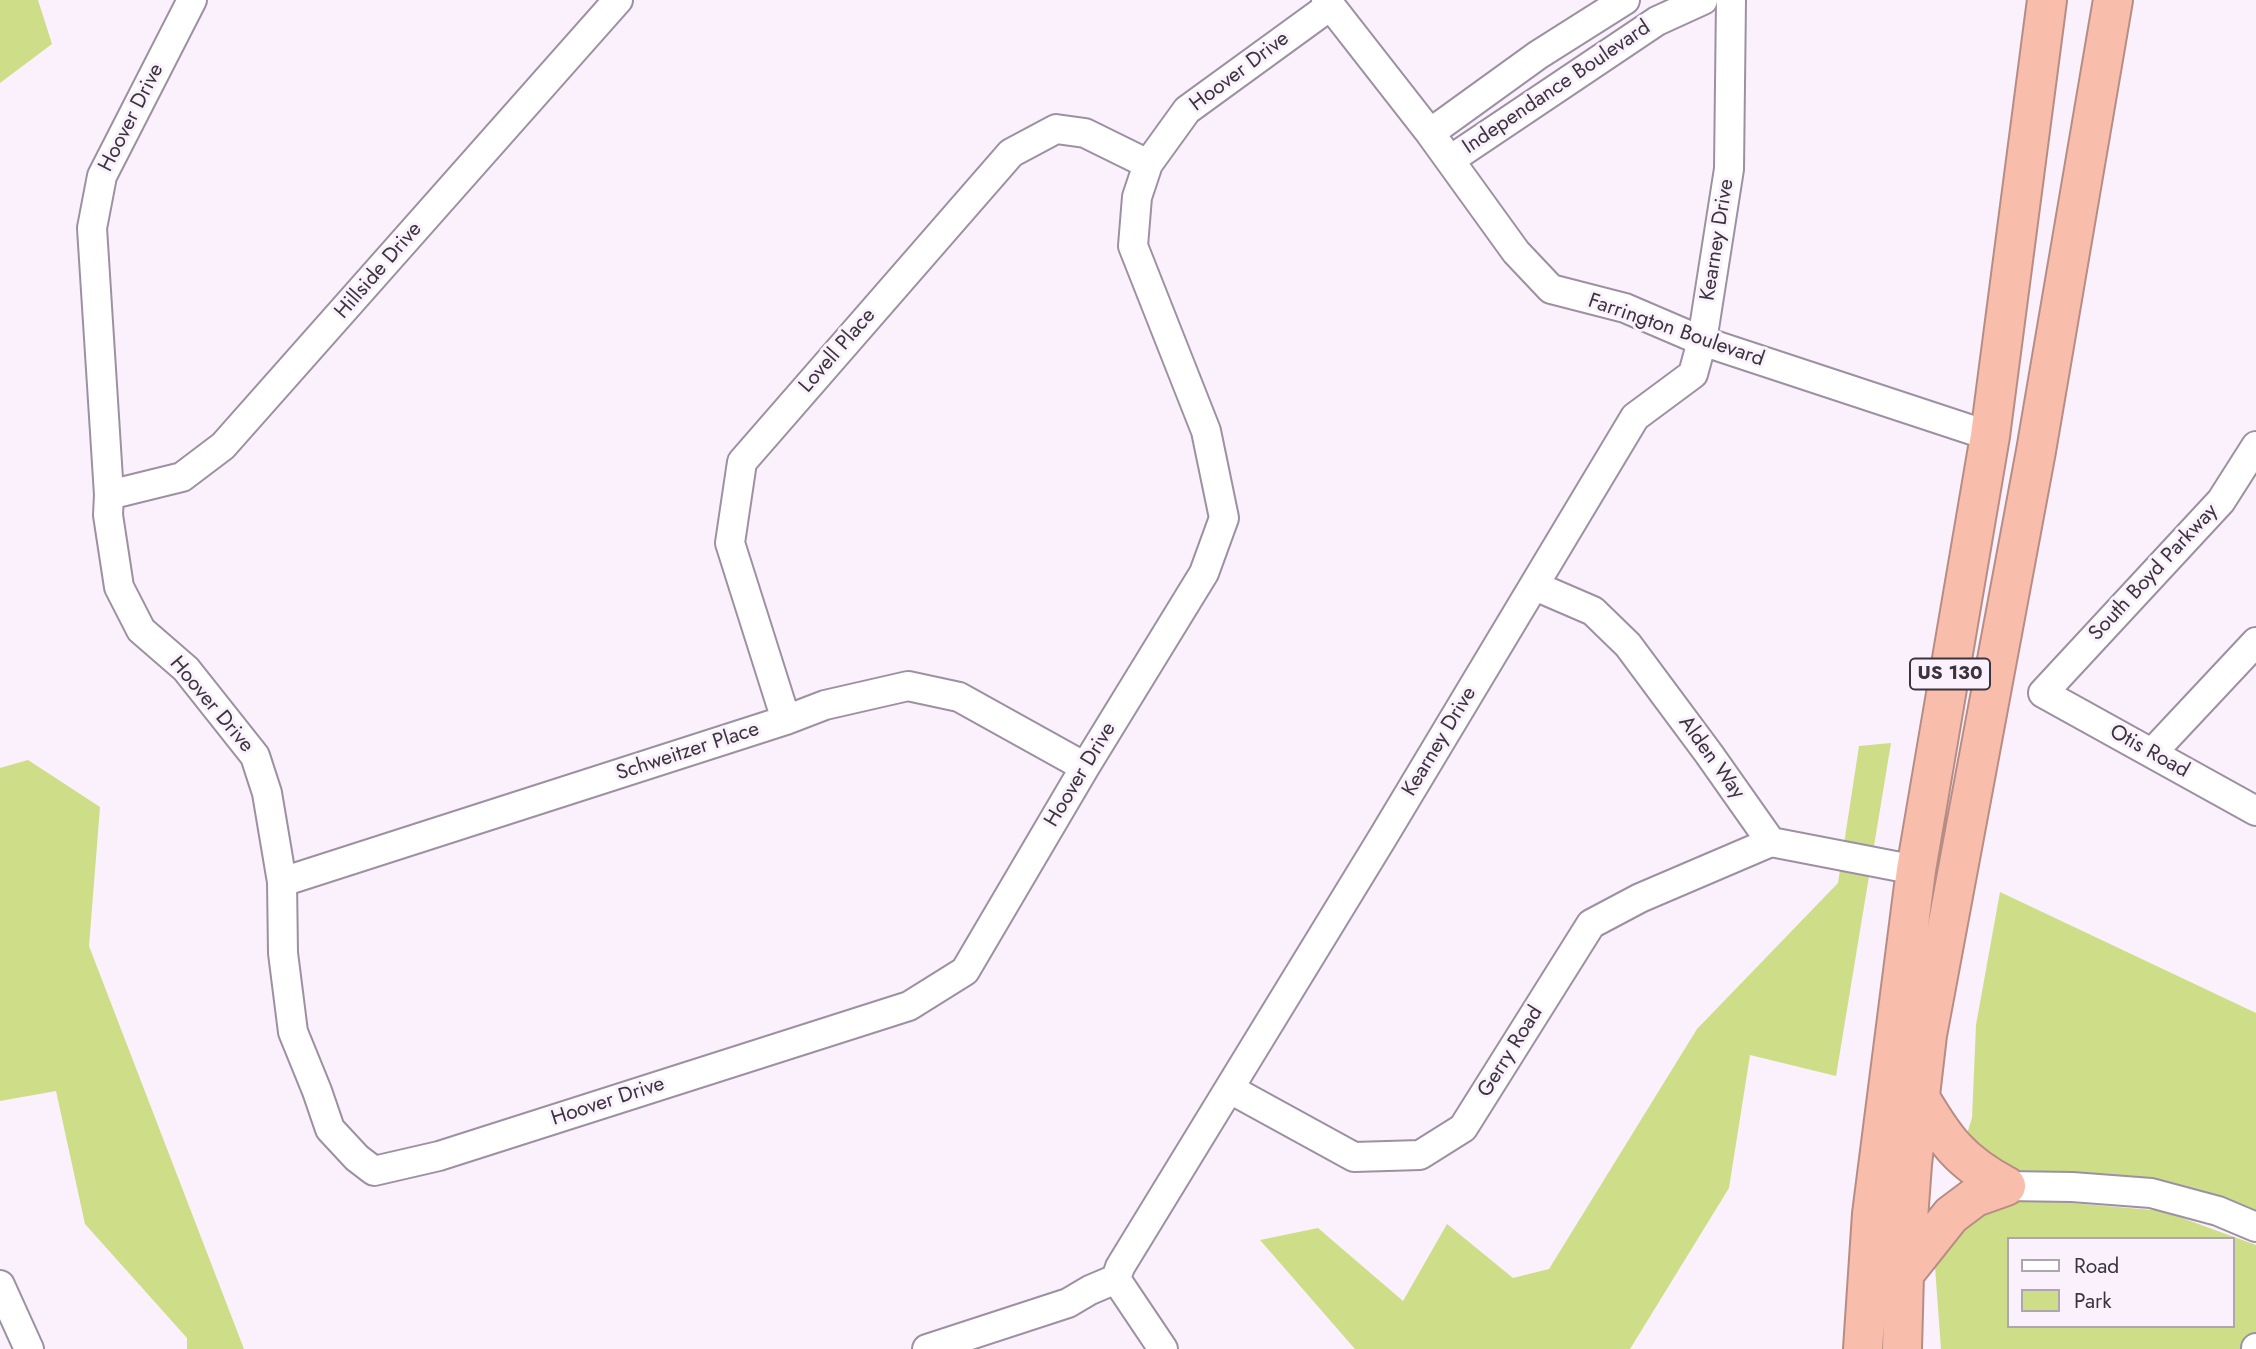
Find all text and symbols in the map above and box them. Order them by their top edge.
street label: Independance Boulevard [1458,16,1656,160]
street label: Hoover Drive [1185,27,1295,117]
street label: Hoover Drive [94,60,170,176]
street label: Kearney Drive [1696,177,1740,303]
street label: Hillside Drive [330,218,428,324]
street label: Farrington Boulevard [1585,289,1767,373]
street label: Lovell Place [795,304,881,398]
street label: South Boyd Parkway [2084,499,2224,647]
street label: Hoover Drive [164,652,258,758]
road number: US 130 [1910,659,1990,690]
street label: Kearney Drive [1397,683,1483,801]
street label: Alden Way [1672,711,1750,805]
street label: Schweitzer Place [613,717,763,787]
street label: Hoover Drive [1040,718,1122,832]
street label: Otis Road [2105,720,2193,784]
street label: Gerry Road [1473,1002,1549,1102]
street label: Hoover Drive [548,1072,668,1132]
legend [2008,1237,2235,1328]
text: Road [2074,1251,2119,1281]
text: Park [2074,1286,2111,1316]

